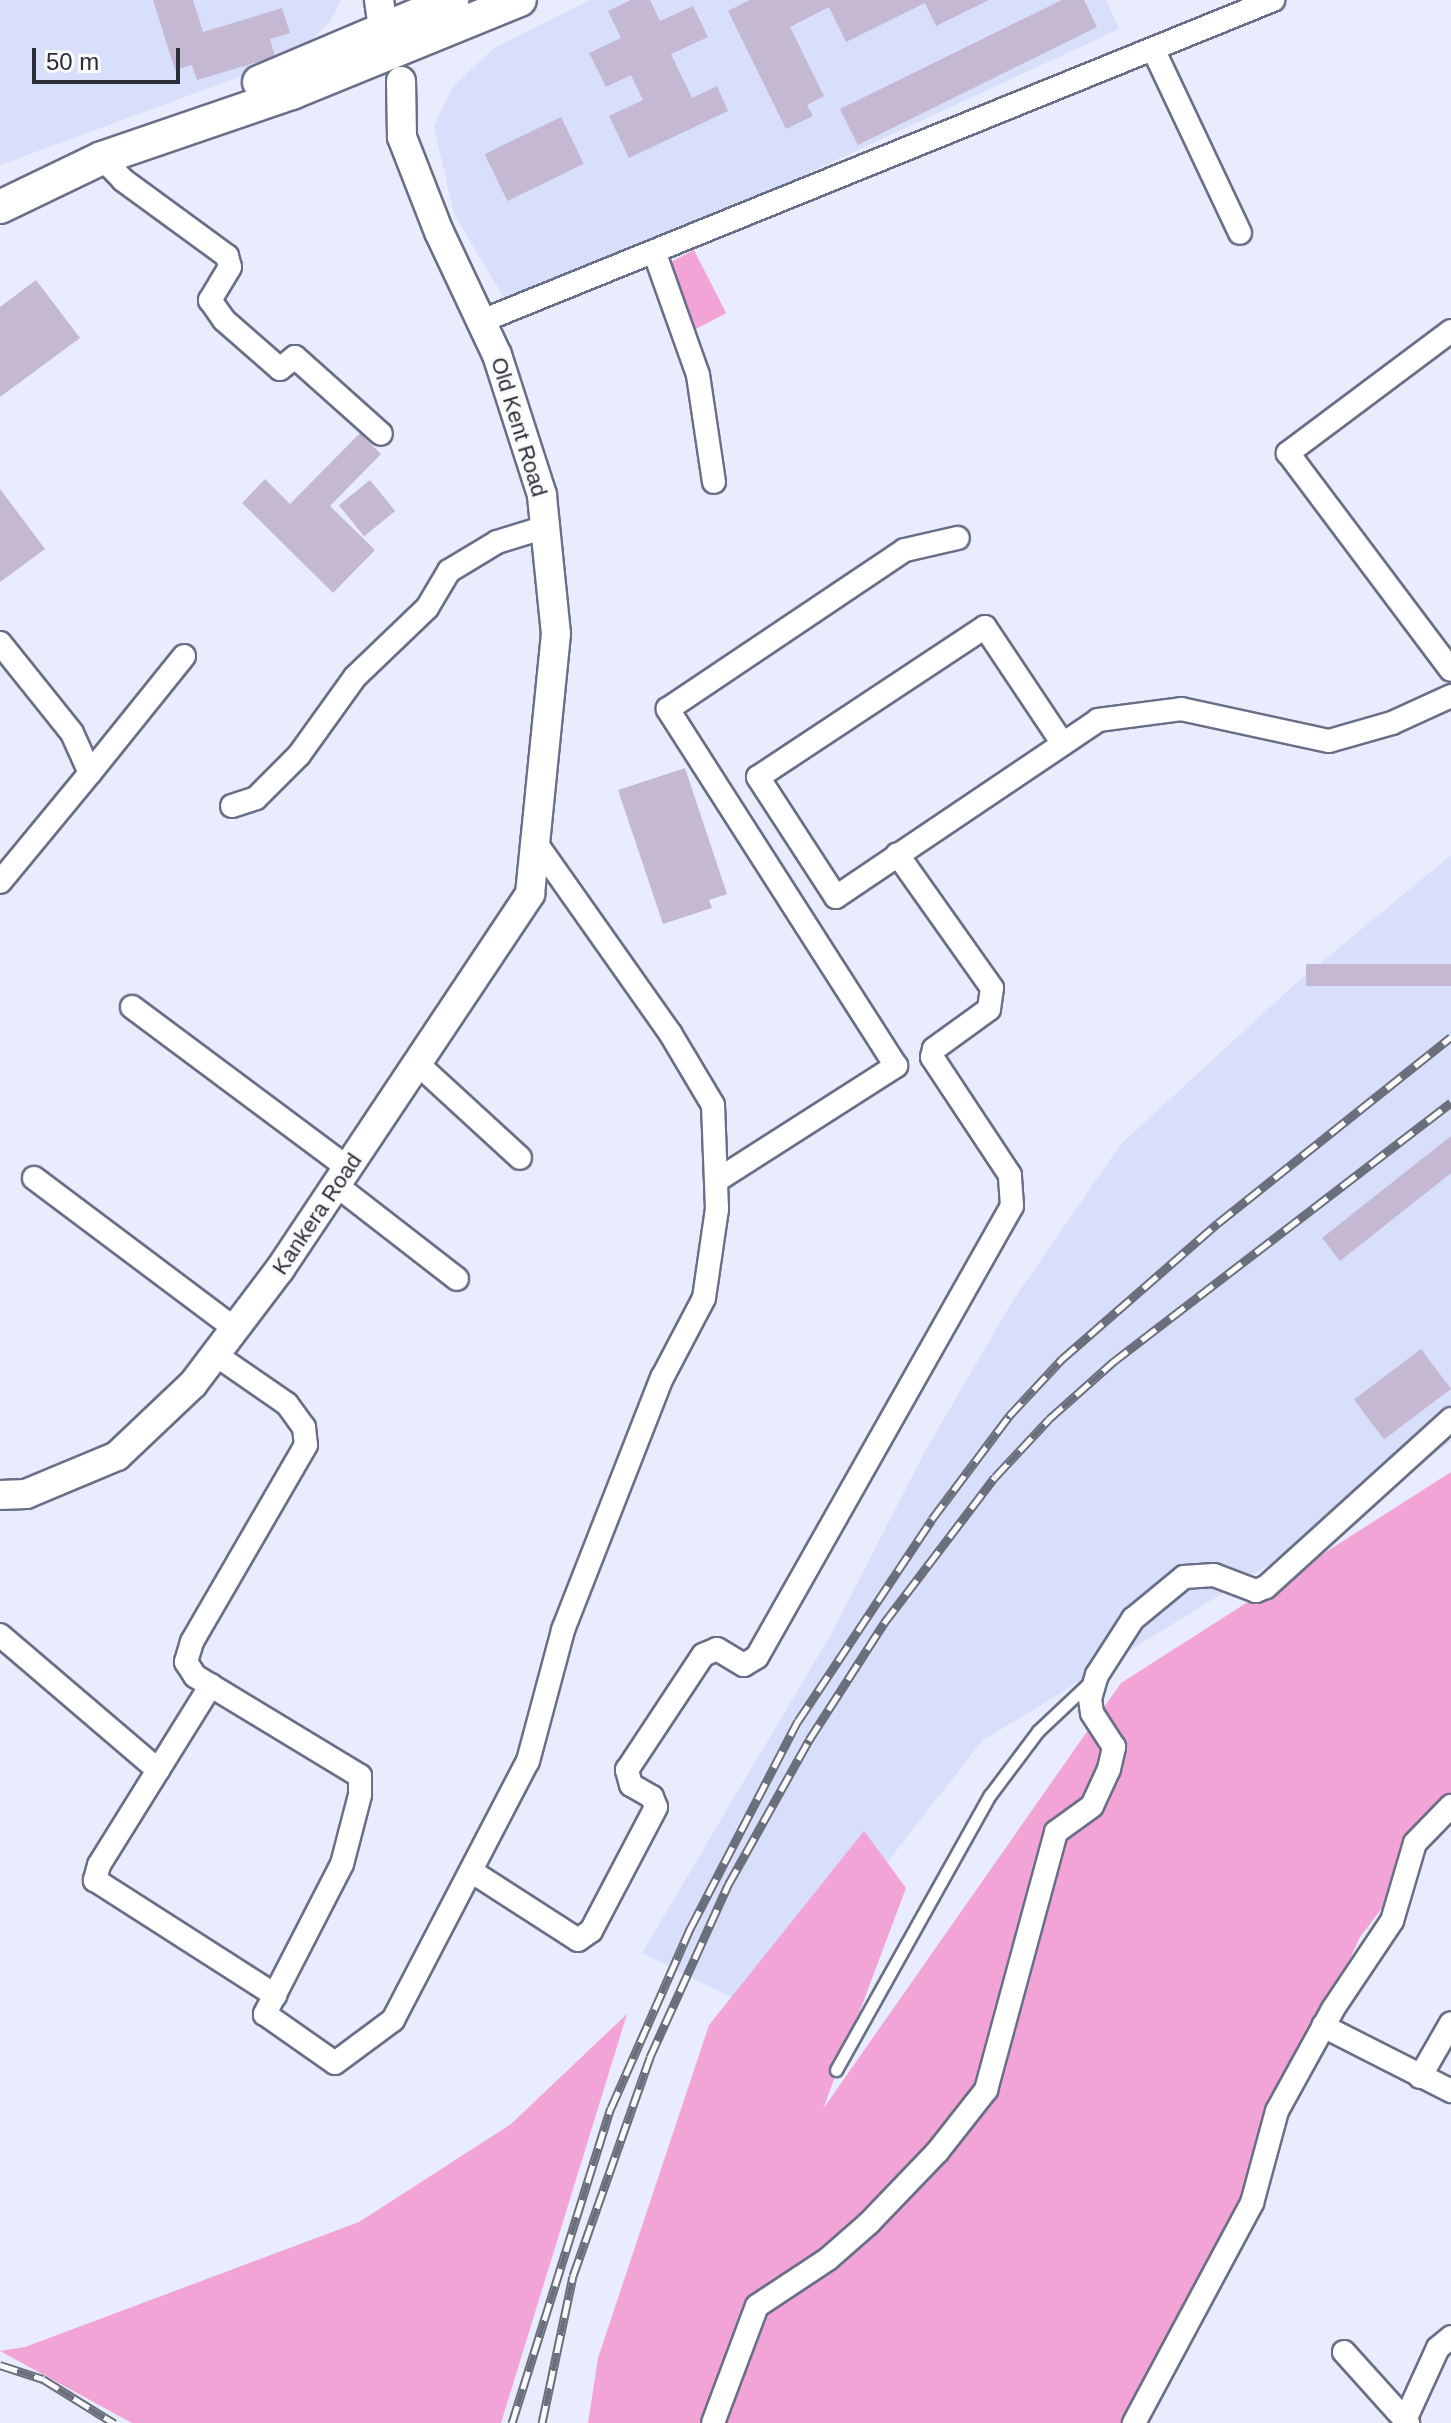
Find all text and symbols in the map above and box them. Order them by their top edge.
scale bar [36,32,184,82]
text: 50 m [46,48,99,75]
street label: Old Kent Road [485,354,553,500]
street label: Kankera Road [267,1148,367,1280]

